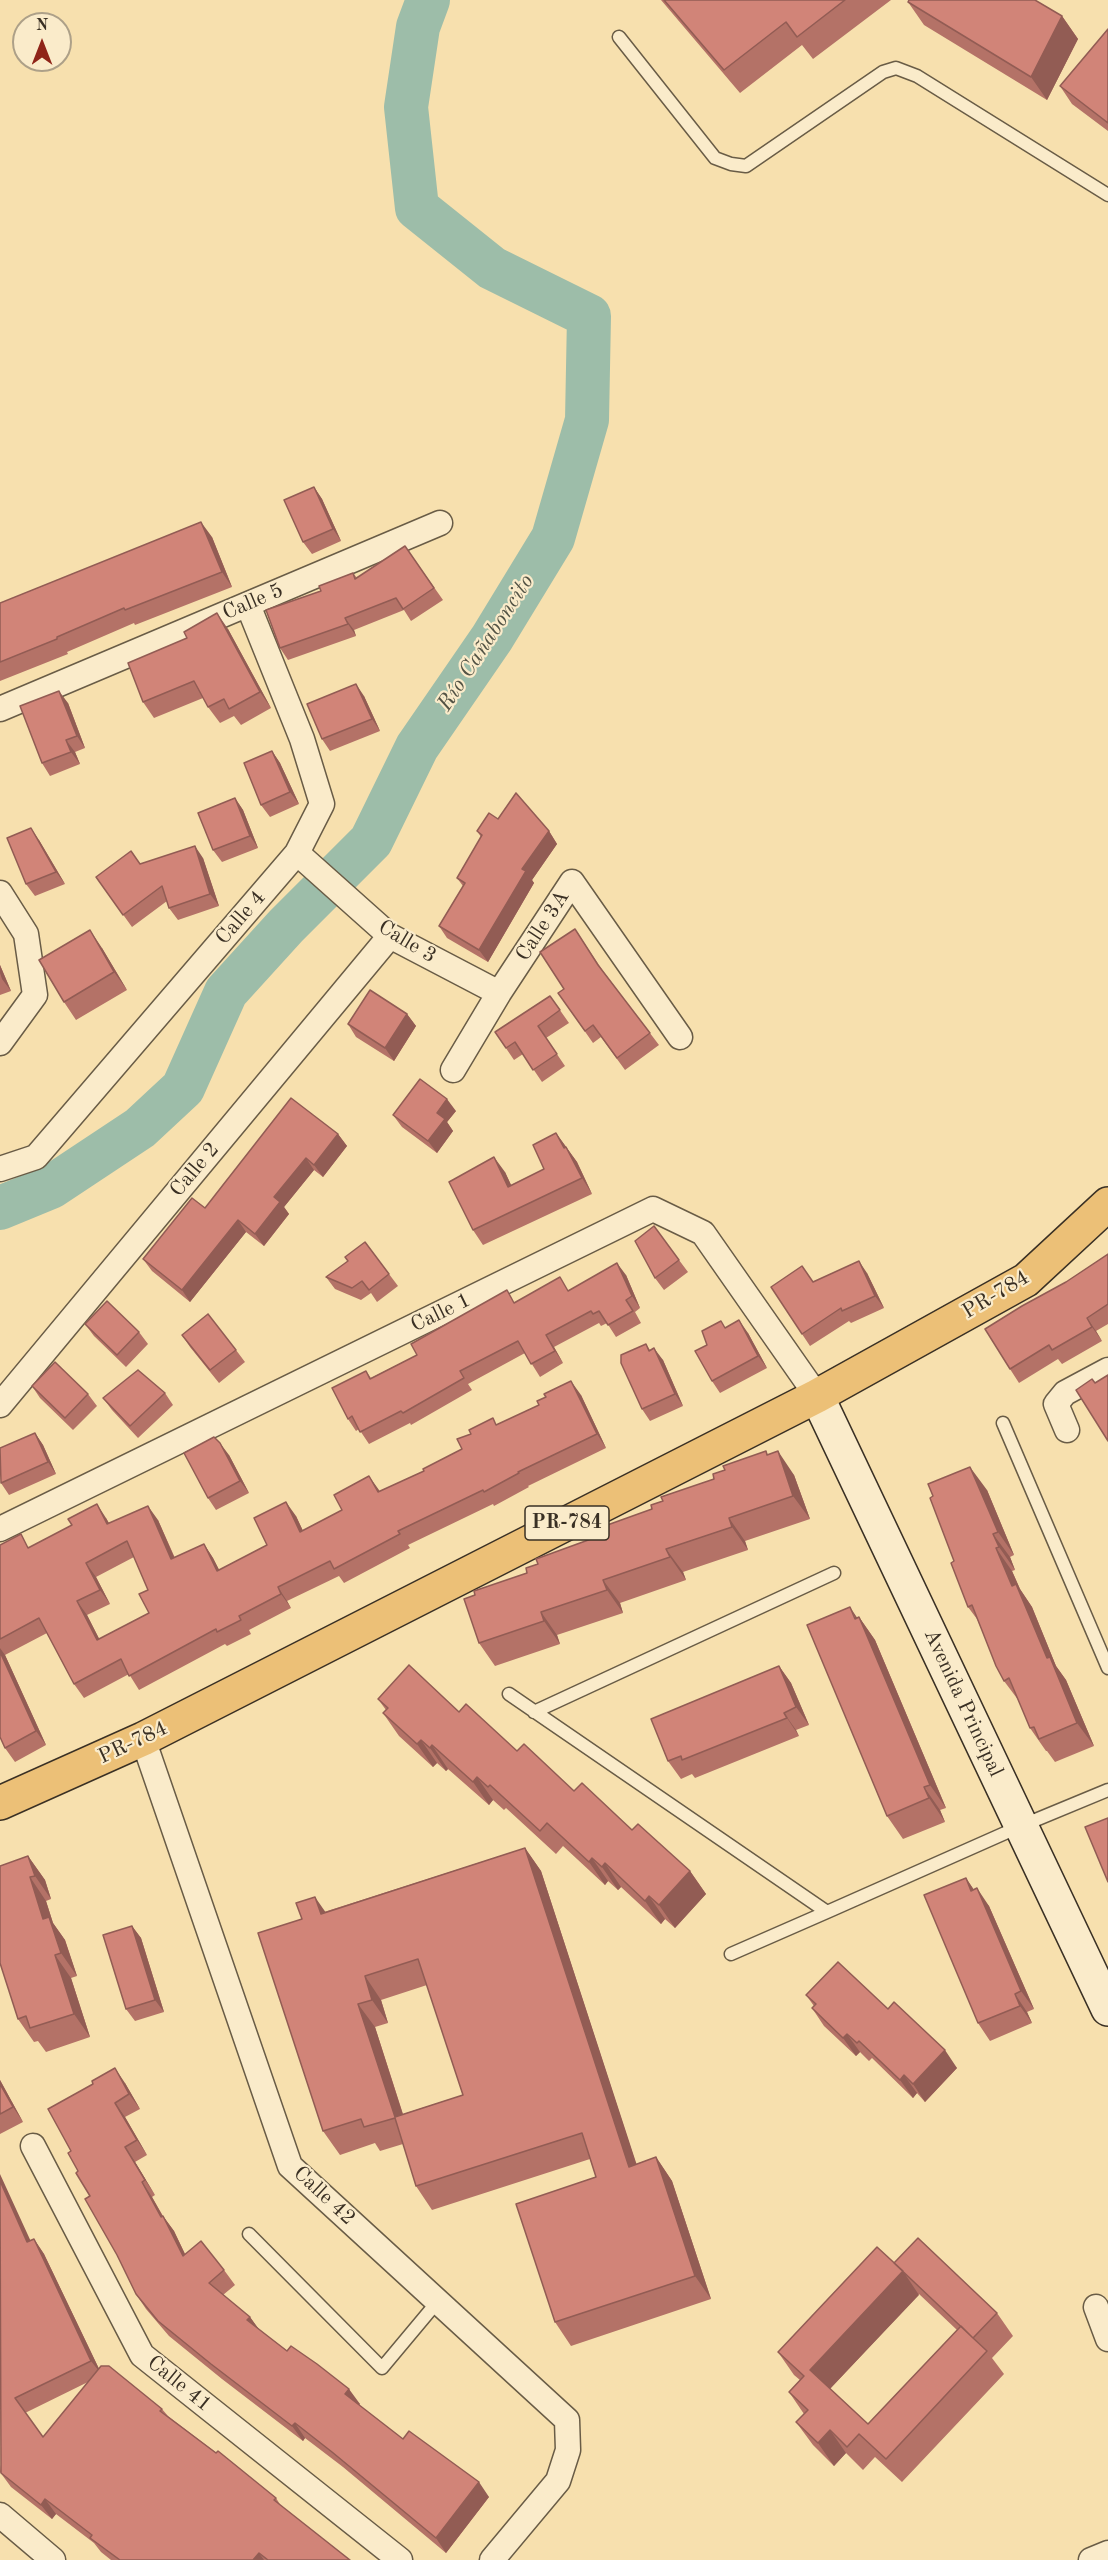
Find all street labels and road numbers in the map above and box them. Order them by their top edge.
street label: Calle 5 [219,578,287,626]
street label: Calle 4 [211,886,271,950]
street label: Calle 3A [511,886,575,966]
street label: Calle 3 [373,915,441,969]
street label: Calle 2 [165,1138,225,1202]
street label: PR-784 [958,1265,1034,1325]
street label: Calle 1 [407,1288,475,1338]
road number: PR-784 [525,1506,609,1540]
street label: Avenida Principal [918,1625,1008,1781]
street label: PR-784 [94,1716,172,1770]
street label: Calle 42 [288,2161,360,2231]
street label: Calle 41 [142,2350,216,2418]

